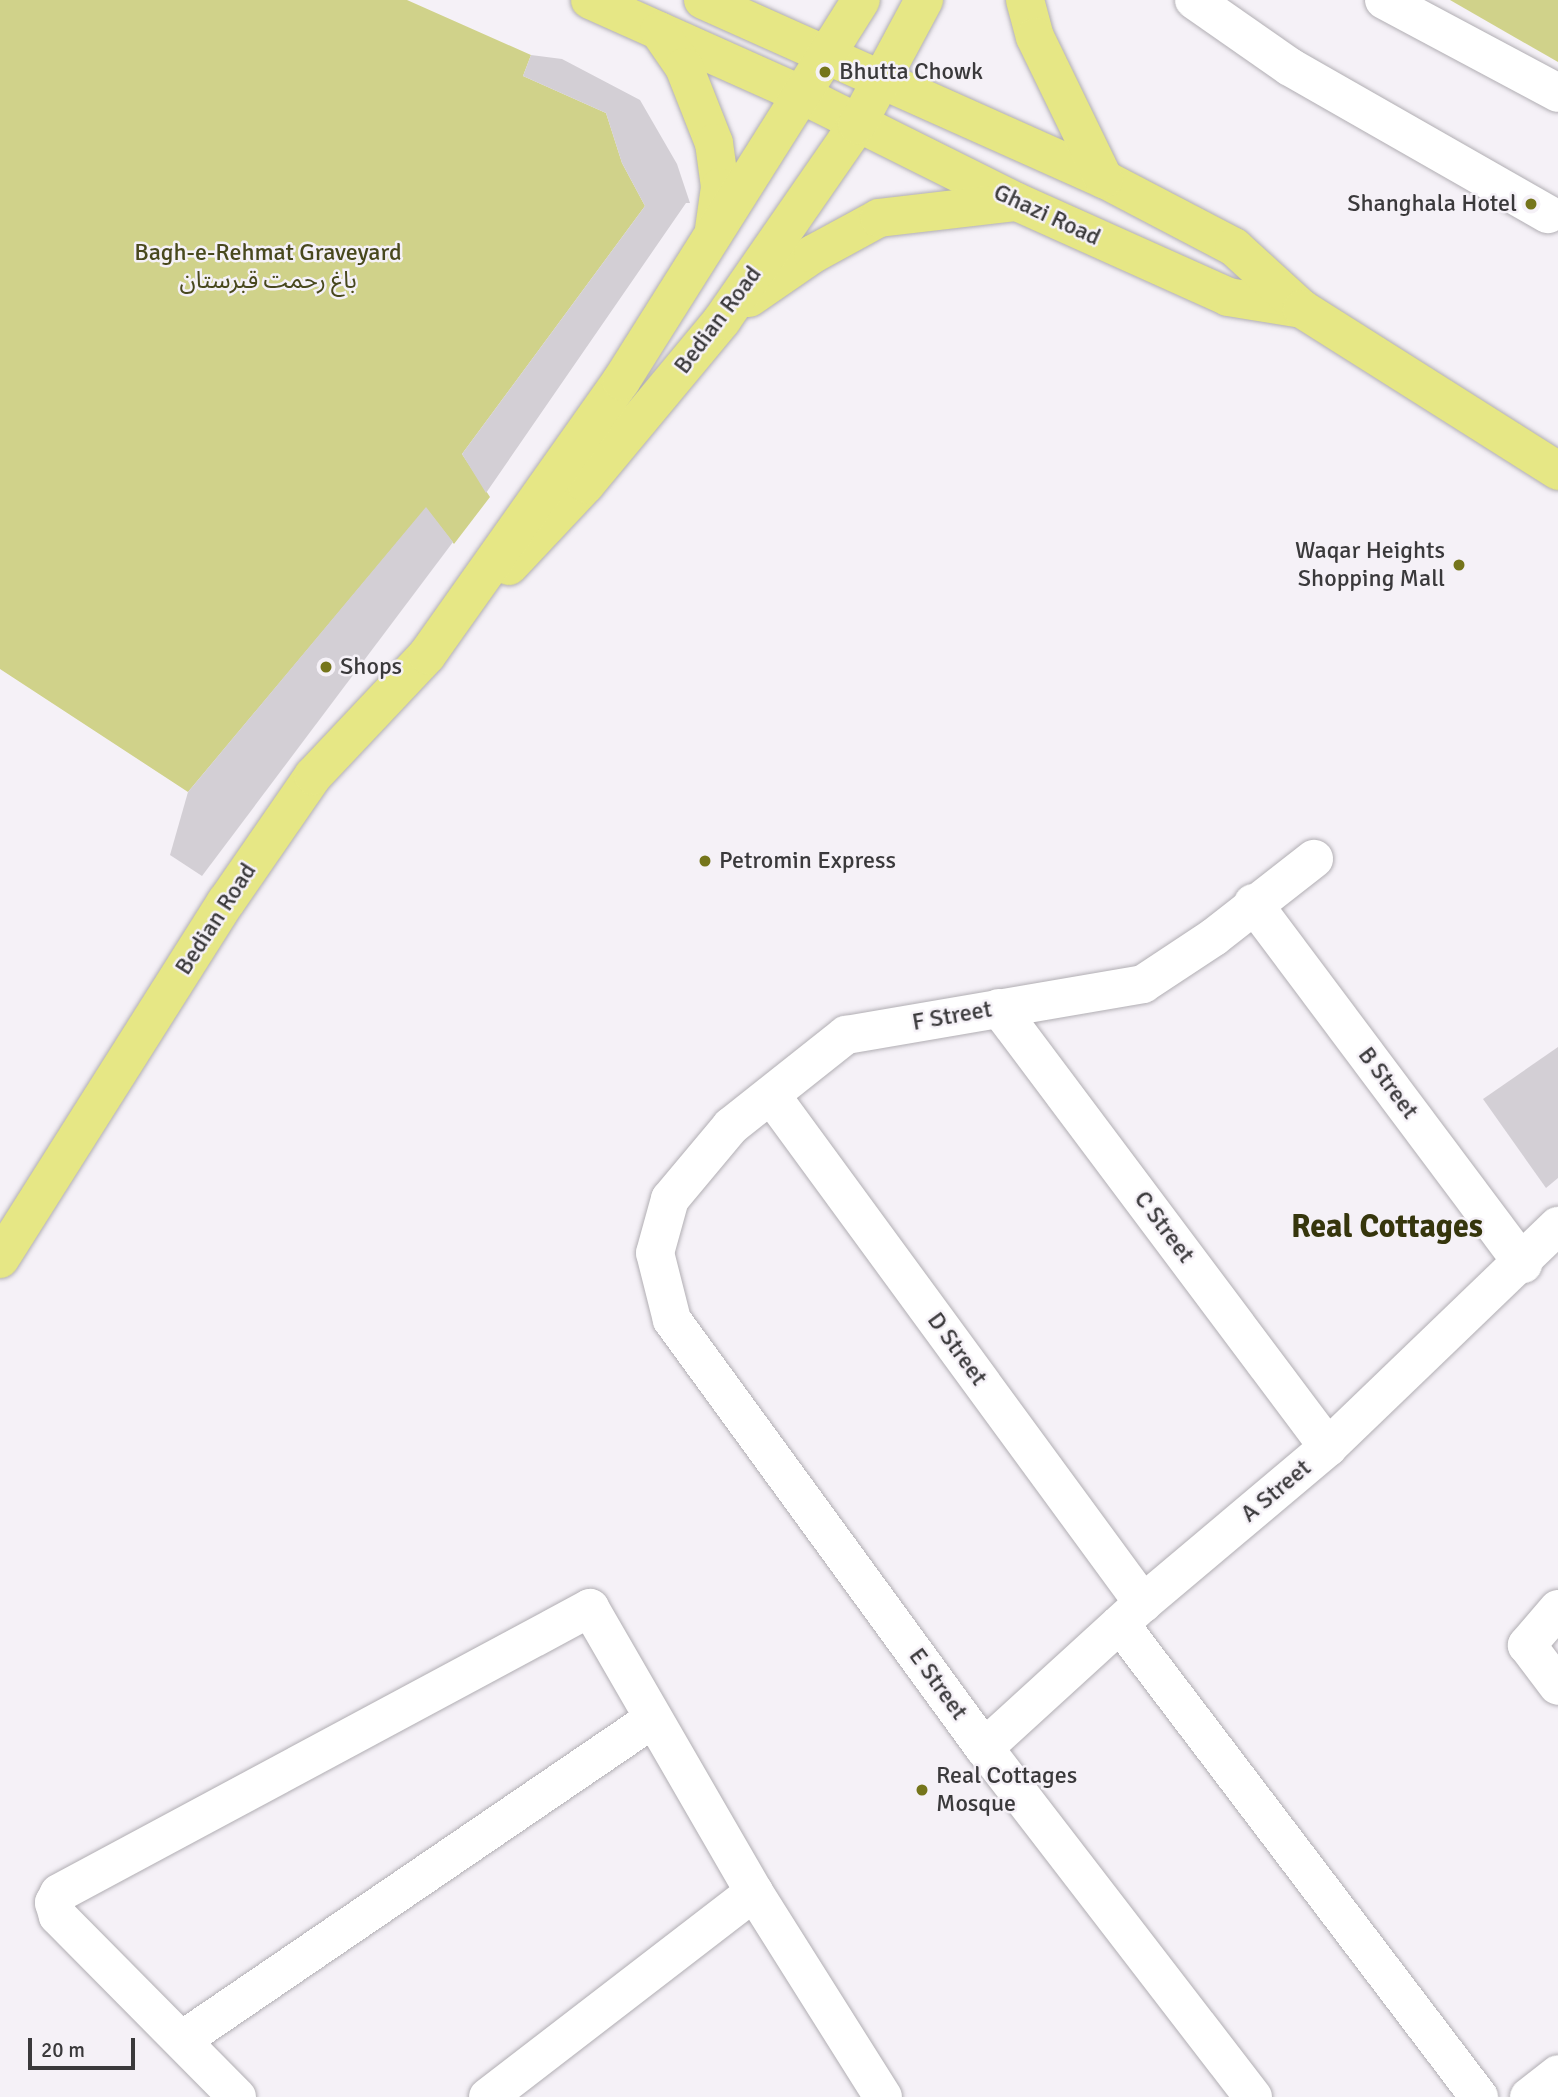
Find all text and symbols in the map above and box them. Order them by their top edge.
place label: Bhutta Chowk [839,58,983,86]
marker: Bhutta Chowk [817,64,833,80]
street label: Ghazi Road [989,178,1105,252]
place label: Shanghala Hotel [1347,190,1517,218]
marker: Shanghala Hotel [1523,196,1539,212]
park label: Bagh-e-Rehmat Graveyard باغ رحمت قبرستان [134,239,402,295]
street label: Bedian Road [668,260,768,380]
place label: Waqar Heights Shopping Mall [1295,537,1445,593]
marker: Waqar Heights Shopping Mall [1451,557,1467,573]
place label: Shops [340,653,402,681]
marker: Shops [318,659,334,675]
place label: Petromin Express [719,847,896,875]
marker: Petromin Express [697,853,713,869]
street label: Bedian Road [169,858,263,980]
street label: F Street [910,995,994,1037]
street label: B Street [1352,1041,1424,1125]
street label: C Street [1128,1185,1200,1269]
district label: Real Cottages [1291,1208,1483,1246]
street label: D Street [921,1307,993,1391]
street label: A Street [1235,1453,1317,1529]
street label: E Street [902,1643,974,1725]
place label: Real Cottages Mosque [936,1762,1077,1818]
marker: Real Cottages Mosque [914,1782,930,1798]
scale bar [32,2024,138,2068]
text: 20 m [41,2037,85,2063]

